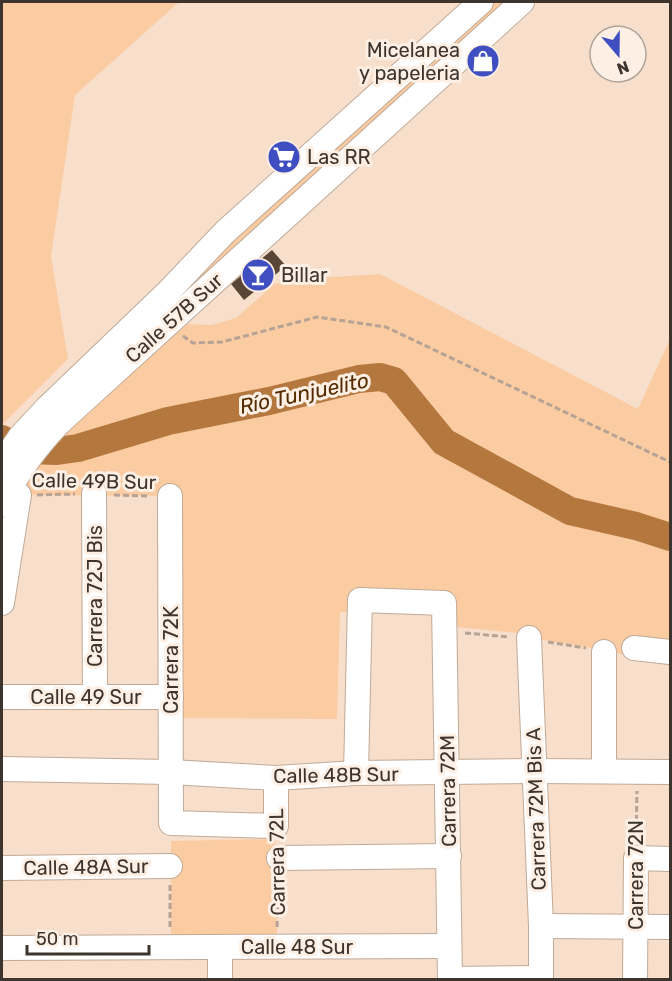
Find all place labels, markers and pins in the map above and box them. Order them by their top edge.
place label: Micelanea y papeleria [359,38,460,85]
shop icon: Micelanea y papeleria [465,43,501,79]
supermarket icon: Las RR [266,139,302,175]
place label: Las RR [307,145,371,169]
bar icon: Billar [240,257,276,293]
place label: Billar [281,263,328,287]

